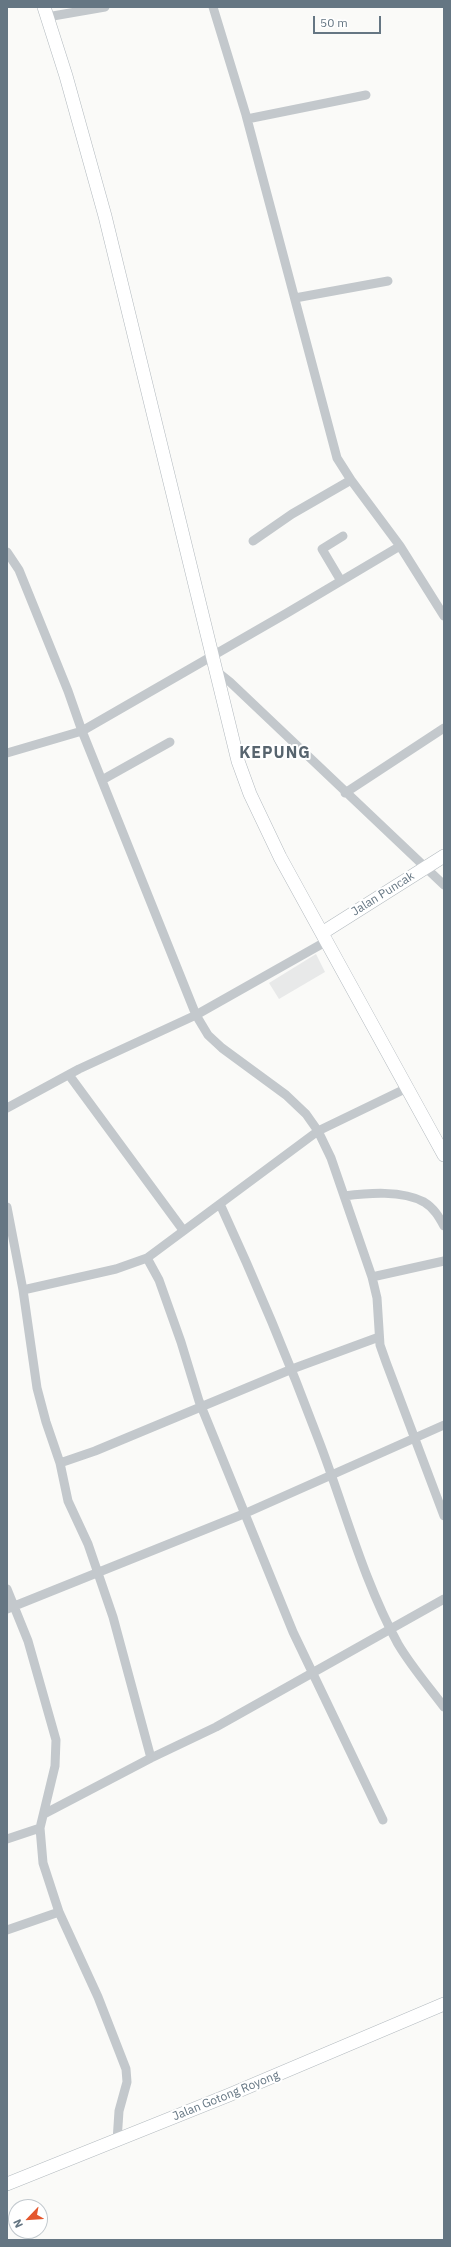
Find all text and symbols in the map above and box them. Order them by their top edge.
scale bar [315,8,383,34]
text: 50 m [320,15,348,30]
district label: KEPUNG [239,743,311,763]
street label: Jalan Puncak [349,869,417,919]
street label: Jalan Gotong Royong [171,2068,281,2124]
north arrow [8,2199,48,2239]
text: N [10,2217,26,2230]

